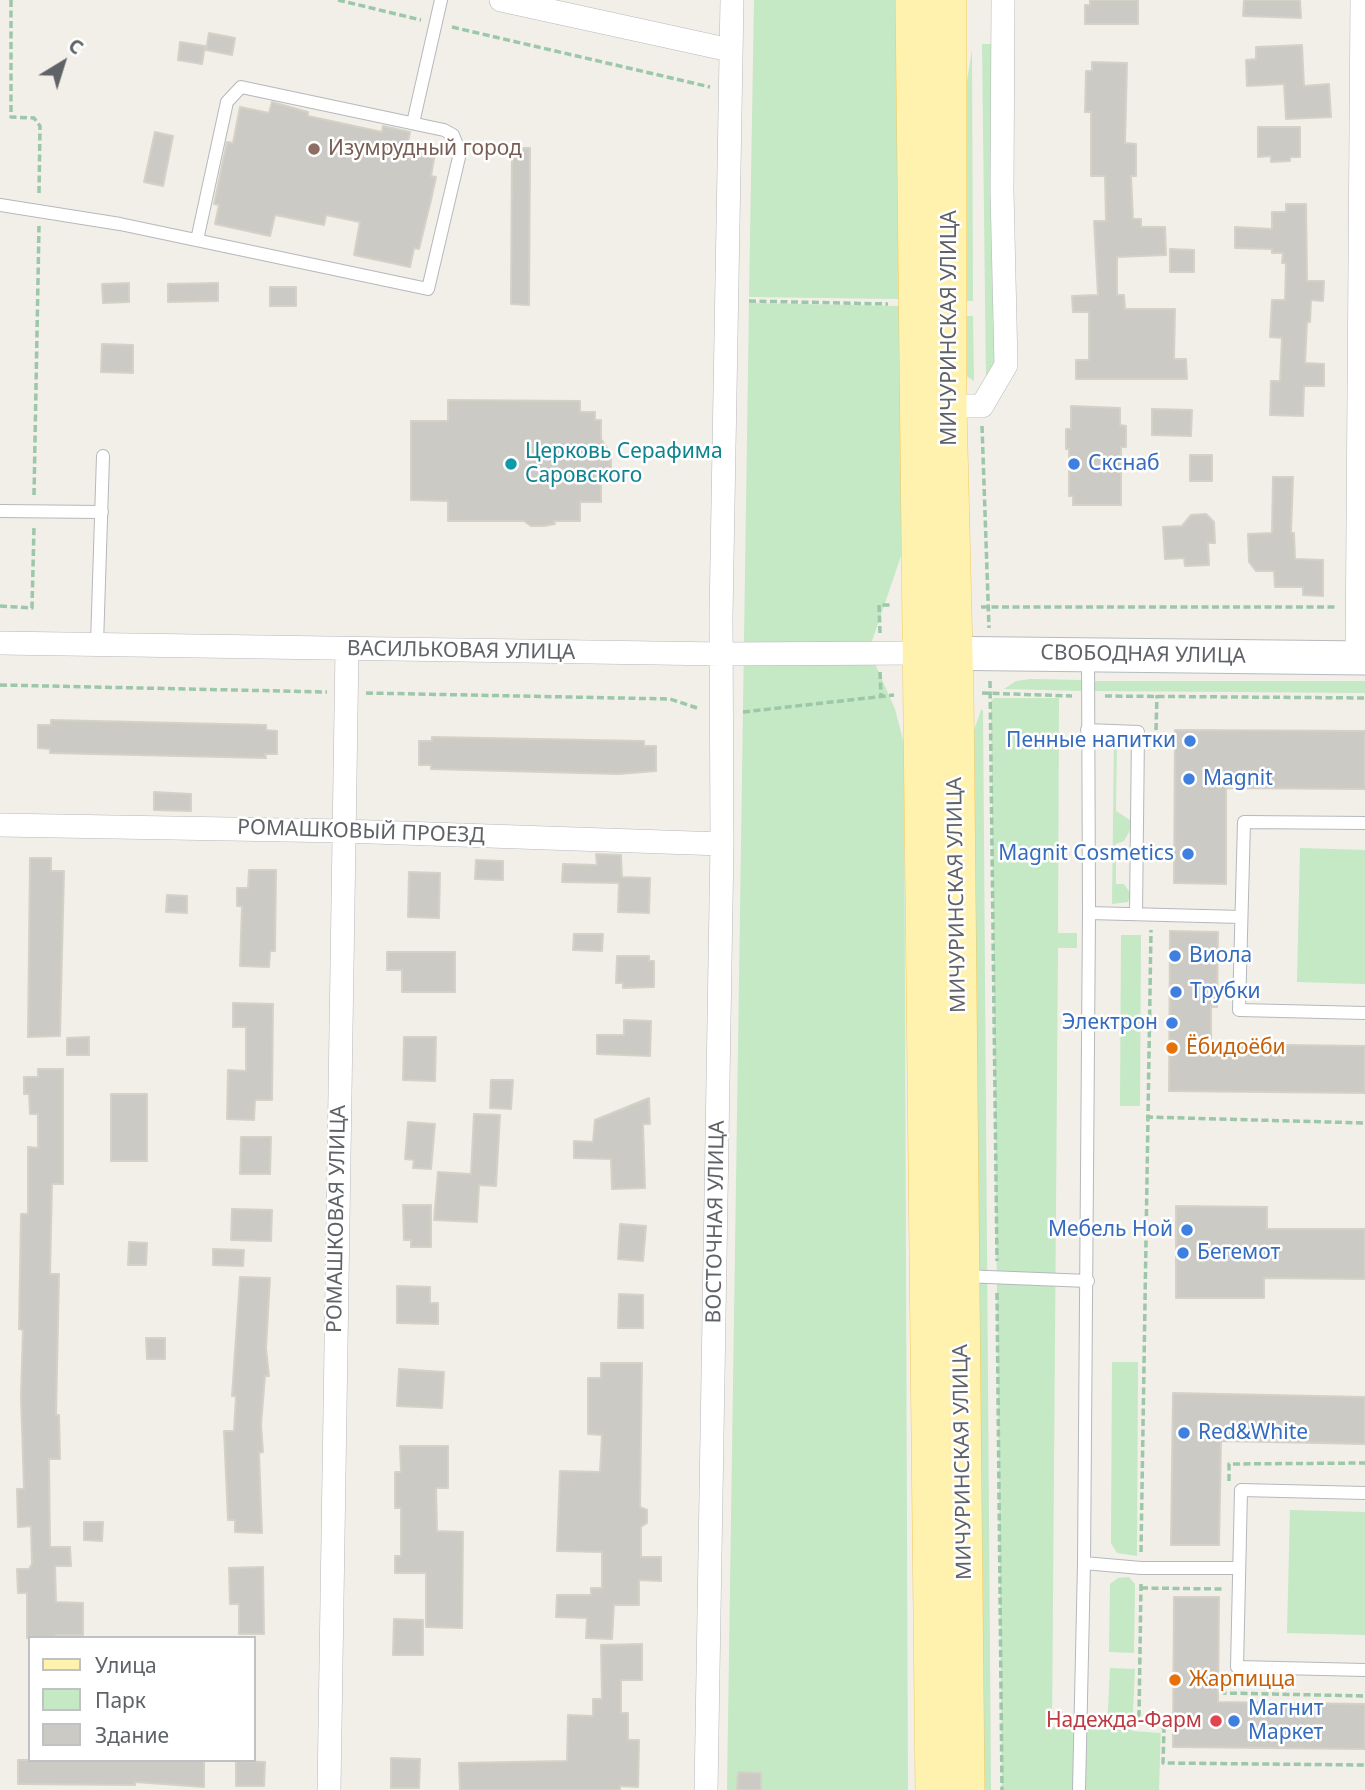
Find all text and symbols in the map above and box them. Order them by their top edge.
north arrow [28,28,98,98]
text: С [63,32,89,60]
place label: Изумрудный город [328,136,522,162]
marker: Изумрудный город [306,141,322,157]
street label: МИЧУРИНСКАЯ УЛИЦА [937,210,963,446]
place label: Церковь Серафима Саровского [525,439,723,489]
place label: Скснаб [1088,451,1160,477]
marker: Церковь Серафима Саровского [503,456,519,472]
marker: Скснаб [1066,456,1082,472]
street label: ВАСИЛЬКОВАЯ УЛИЦА [347,636,575,666]
street label: СВОБОДНАЯ УЛИЦА [1040,641,1246,669]
place label: Пенные напитки [1006,728,1176,754]
marker: Пенные напитки [1182,733,1198,749]
place label: Magnit [1203,766,1273,792]
marker: Magnit [1181,771,1197,787]
street label: МИЧУРИНСКАЯ УЛИЦА [942,777,972,1013]
street label: РОМАШКОВЫЙ ПРОЕЗД [237,815,485,849]
place label: Magnit Cosmetics [998,841,1174,867]
marker: Magnit Cosmetics [1180,846,1196,862]
place label: Виола [1189,943,1252,969]
marker: Виола [1167,948,1183,964]
place label: Трубки [1190,979,1261,1005]
marker: Трубки [1168,984,1184,1000]
place label: Электрон [1062,1010,1158,1036]
marker: Электрон [1164,1015,1180,1031]
place label: Ёбидоёби [1186,1035,1286,1061]
marker: Ёбидоёби [1164,1040,1180,1056]
street label: РОМАШКОВАЯ УЛИЦА [322,1105,352,1333]
street label: ВОСТОЧНАЯ УЛИЦА [702,1120,730,1324]
place label: Мебель Ной [1048,1217,1173,1243]
marker: Мебель Ной [1179,1222,1195,1238]
place label: Бегемот [1197,1240,1280,1266]
marker: Бегемот [1175,1245,1191,1261]
street label: МИЧУРИНСКАЯ УЛИЦА [948,1344,978,1580]
place label: Red&White [1198,1420,1308,1446]
marker: Red&White [1176,1425,1192,1441]
legend [28,1636,256,1762]
text: Улица [95,1651,157,1679]
place label: Жарпицца [1189,1667,1295,1693]
marker: Жарпицца [1167,1672,1183,1688]
text: Парк [95,1686,146,1714]
place label: Магнит Маркет [1248,1696,1324,1746]
place label: Надежда-Фарм [1046,1708,1202,1734]
marker: Надежда-Фарм [1208,1713,1224,1729]
marker: Магнит Маркет [1226,1713,1242,1729]
text: Здание [95,1721,169,1749]

